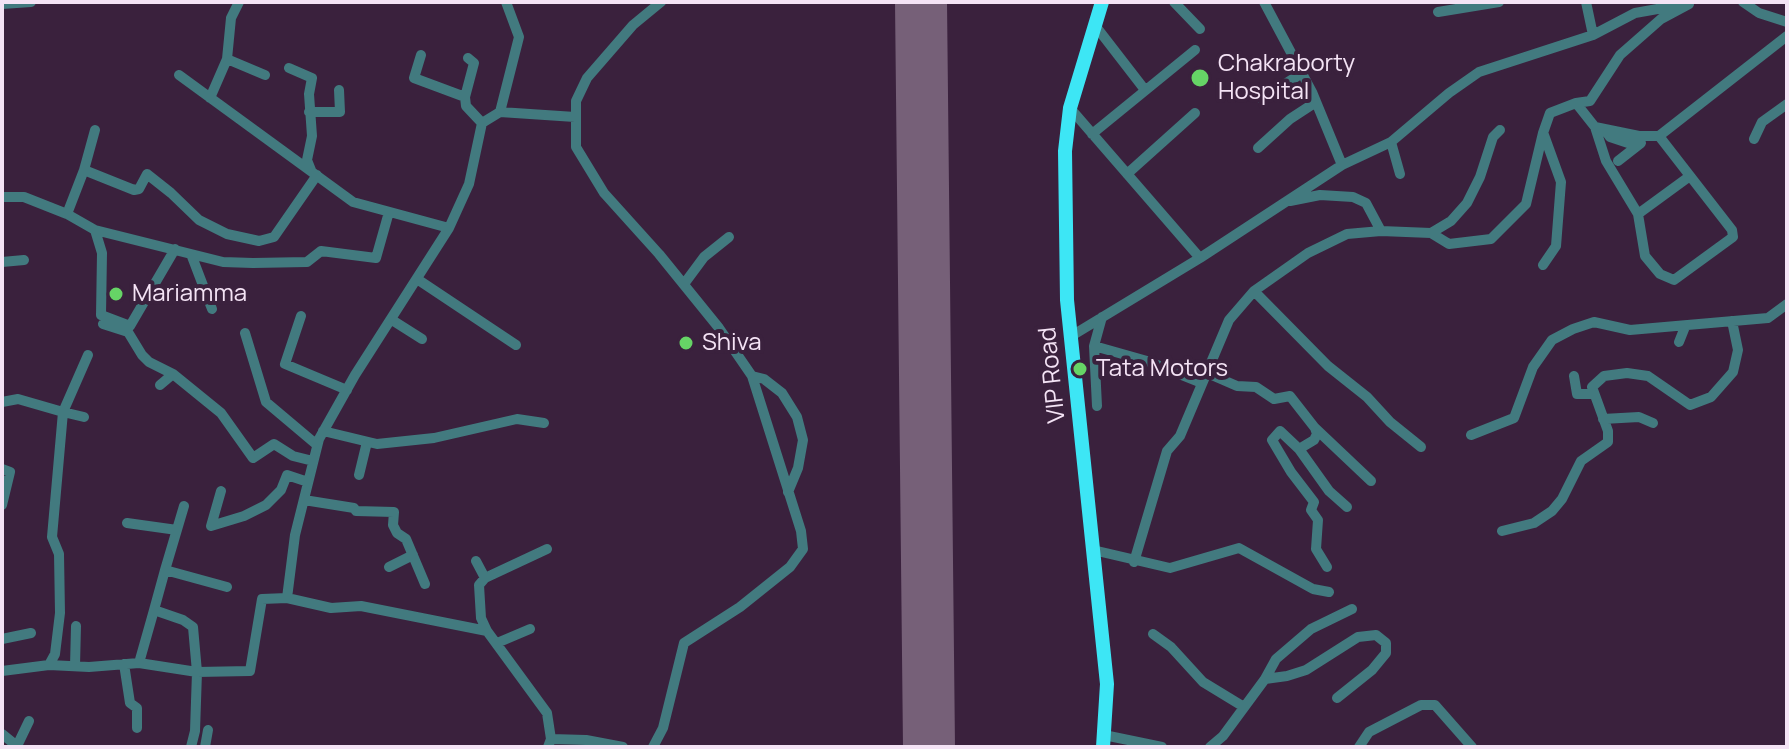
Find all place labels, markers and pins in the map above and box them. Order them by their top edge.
place label: Chakraborty Hospital [1218,50,1355,106]
marker: Chakraborty Hospital [1189,67,1211,89]
place label: Mariamma [132,280,247,308]
marker: Mariamma [107,285,125,303]
place label: Shiva [702,329,761,357]
marker: Shiva [677,334,695,352]
place label: Tata Motors [1096,355,1228,383]
marker: Tata Motors [1071,360,1089,378]

